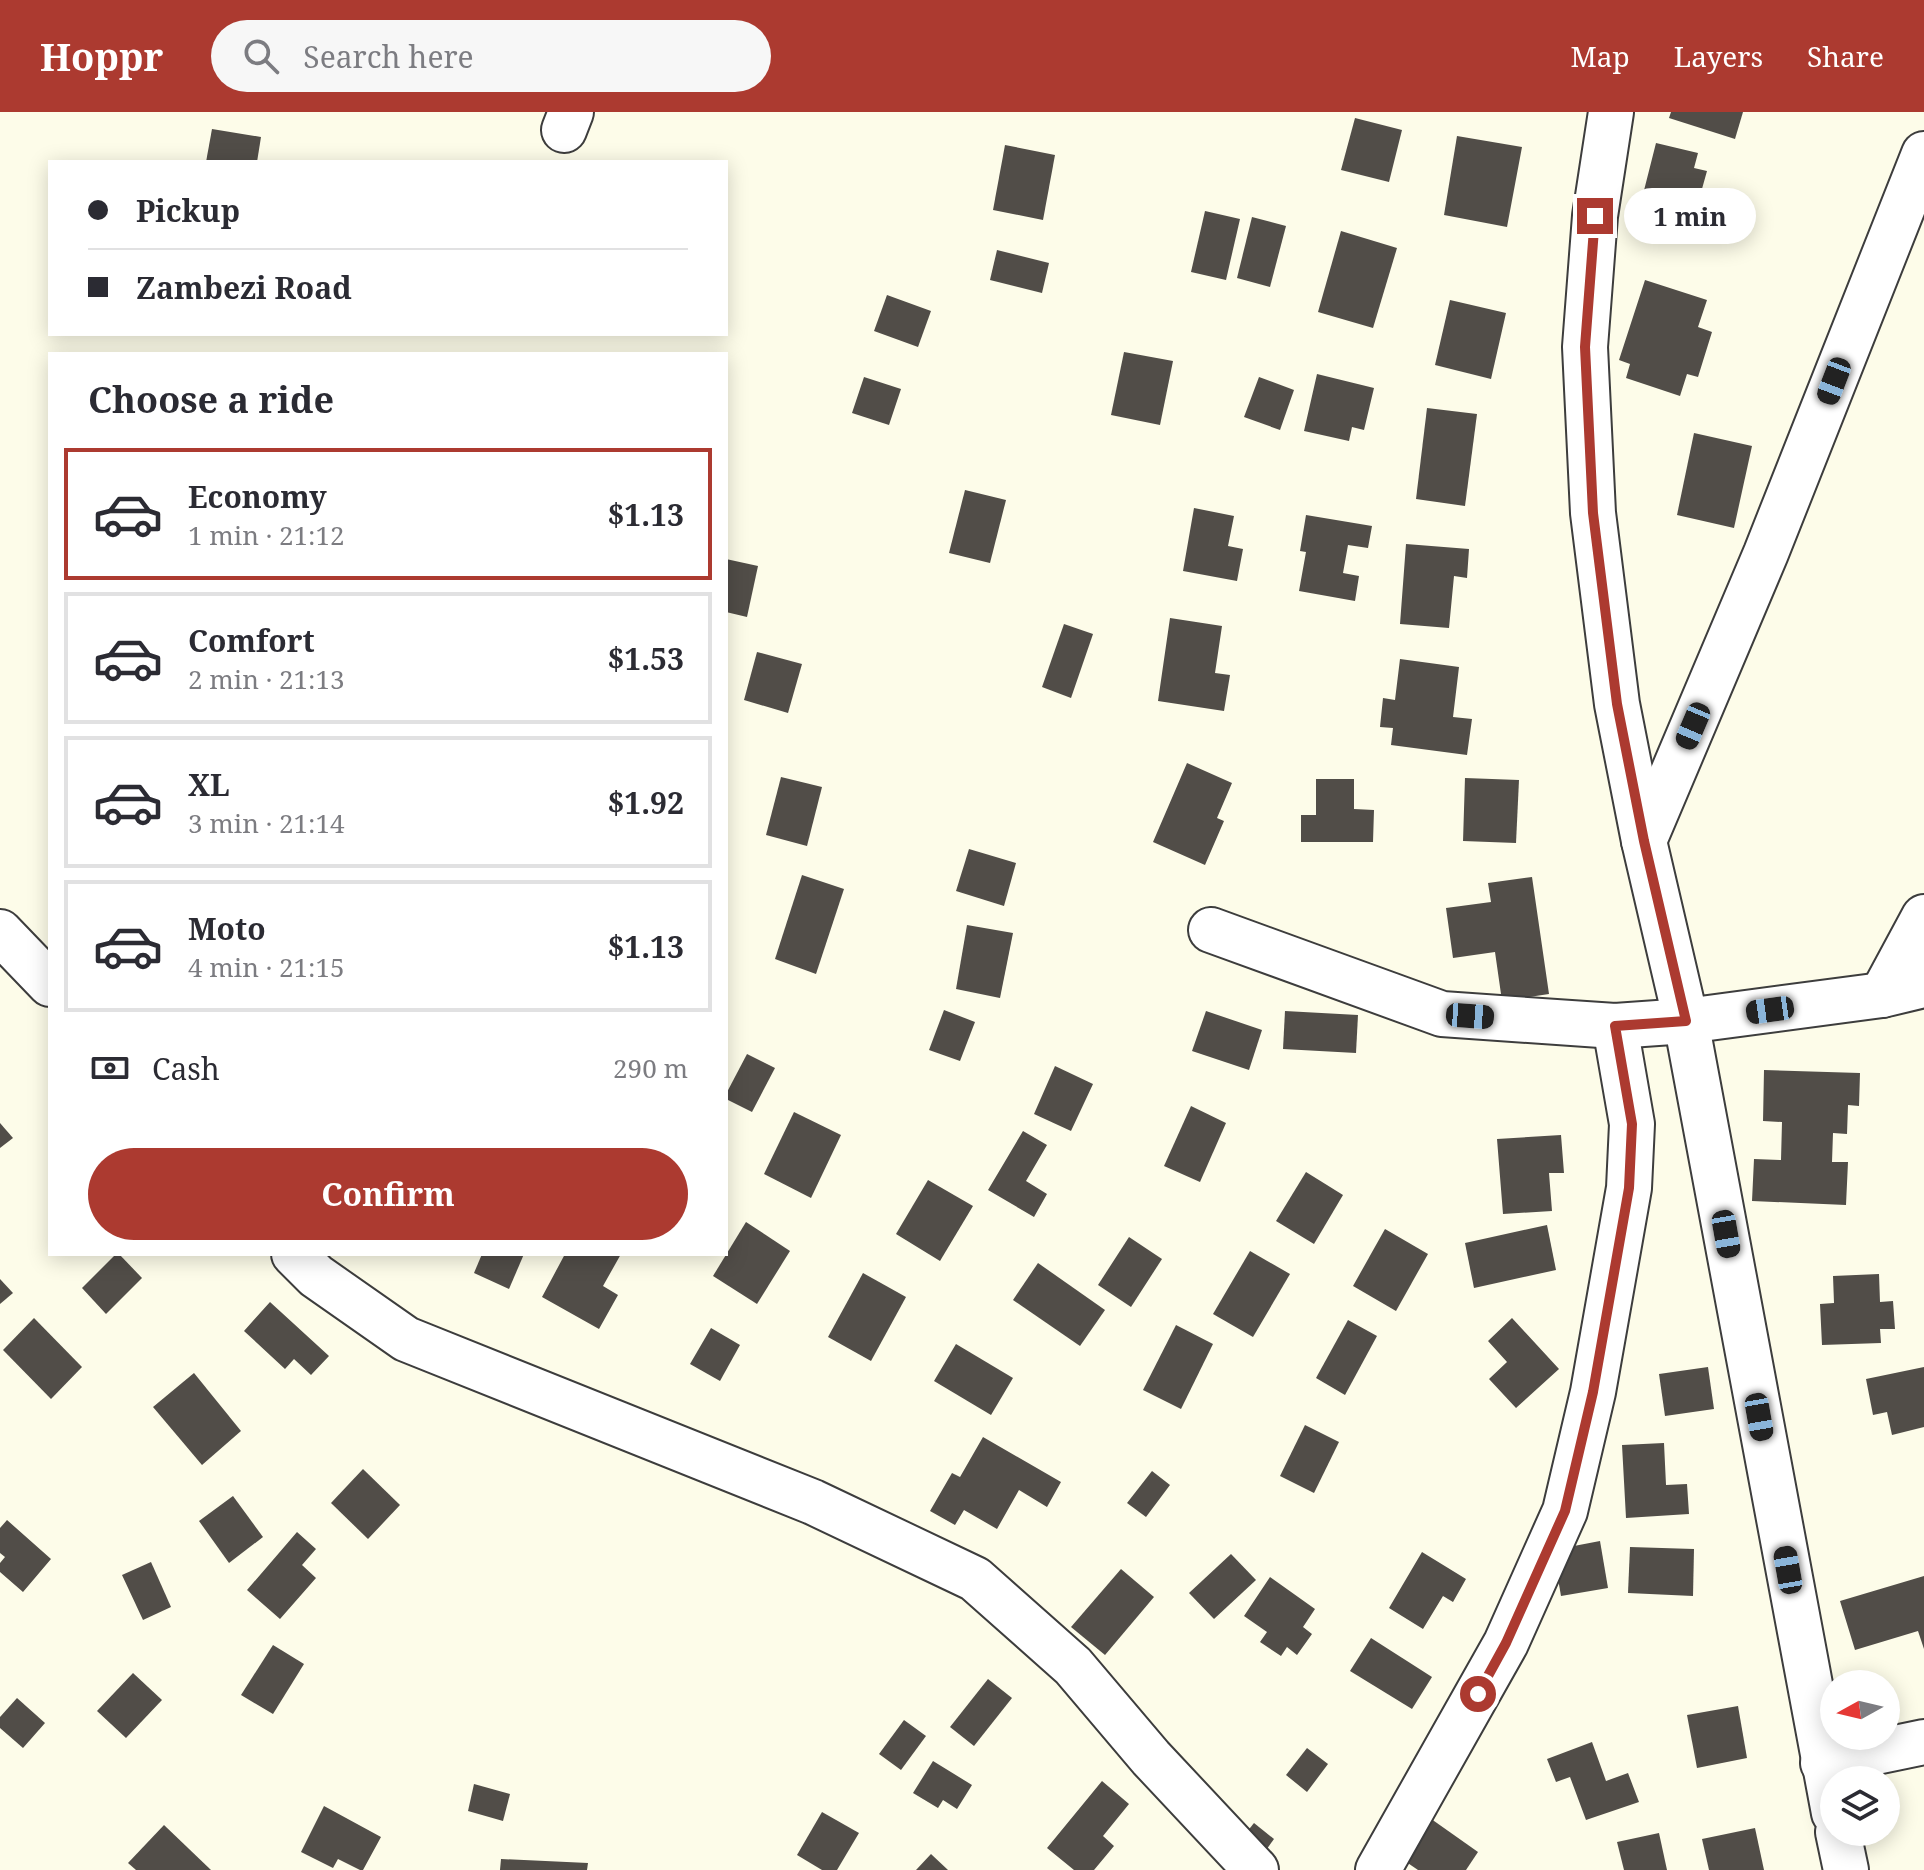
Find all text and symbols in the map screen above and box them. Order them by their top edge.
search box [211,20,771,92]
text: Hoppr [40,30,163,82]
icon: search [239,34,283,78]
text: Search here [303,36,474,77]
text: Map [1571,37,1630,75]
text: Layers [1674,37,1763,75]
text: Share [1807,37,1884,75]
callout: 1 min [1623,188,1755,244]
text: Pickup [136,190,240,231]
route end [1577,198,1613,234]
text: 1 min [1653,198,1727,234]
text: Zambezi Road [136,267,352,308]
car [1814,354,1854,408]
text: Choose a ride [88,375,334,424]
text: Economy [188,476,327,517]
icon: car [92,478,164,550]
text: $1.13 [607,494,684,535]
text: 1 min · 21:12 [188,517,345,553]
text: Comfort [188,620,315,661]
icon: car [92,622,164,694]
text: $1.53 [607,638,684,679]
text: 2 min · 21:13 [188,661,345,697]
car [1673,699,1713,753]
text: XL [188,764,230,805]
icon: car [92,766,164,838]
text: $1.92 [607,782,684,823]
text: 3 min · 21:14 [188,805,345,841]
text: Moto [188,908,266,949]
icon: car [92,910,164,982]
text: $1.13 [607,926,684,967]
text: 4 min · 21:15 [188,949,345,985]
car [1745,995,1795,1025]
car [1445,1002,1495,1030]
icon: cash [88,1046,132,1090]
text: Cash [152,1048,220,1089]
text: 290 m [613,1050,688,1086]
button: Confirm [88,1148,688,1240]
car [1710,1208,1742,1260]
car [1743,1391,1775,1443]
car [1772,1544,1804,1596]
north arrow [1820,1670,1900,1750]
map controls [1820,1670,1900,1846]
route start [1460,1676,1496,1712]
button: layers [1820,1766,1900,1846]

